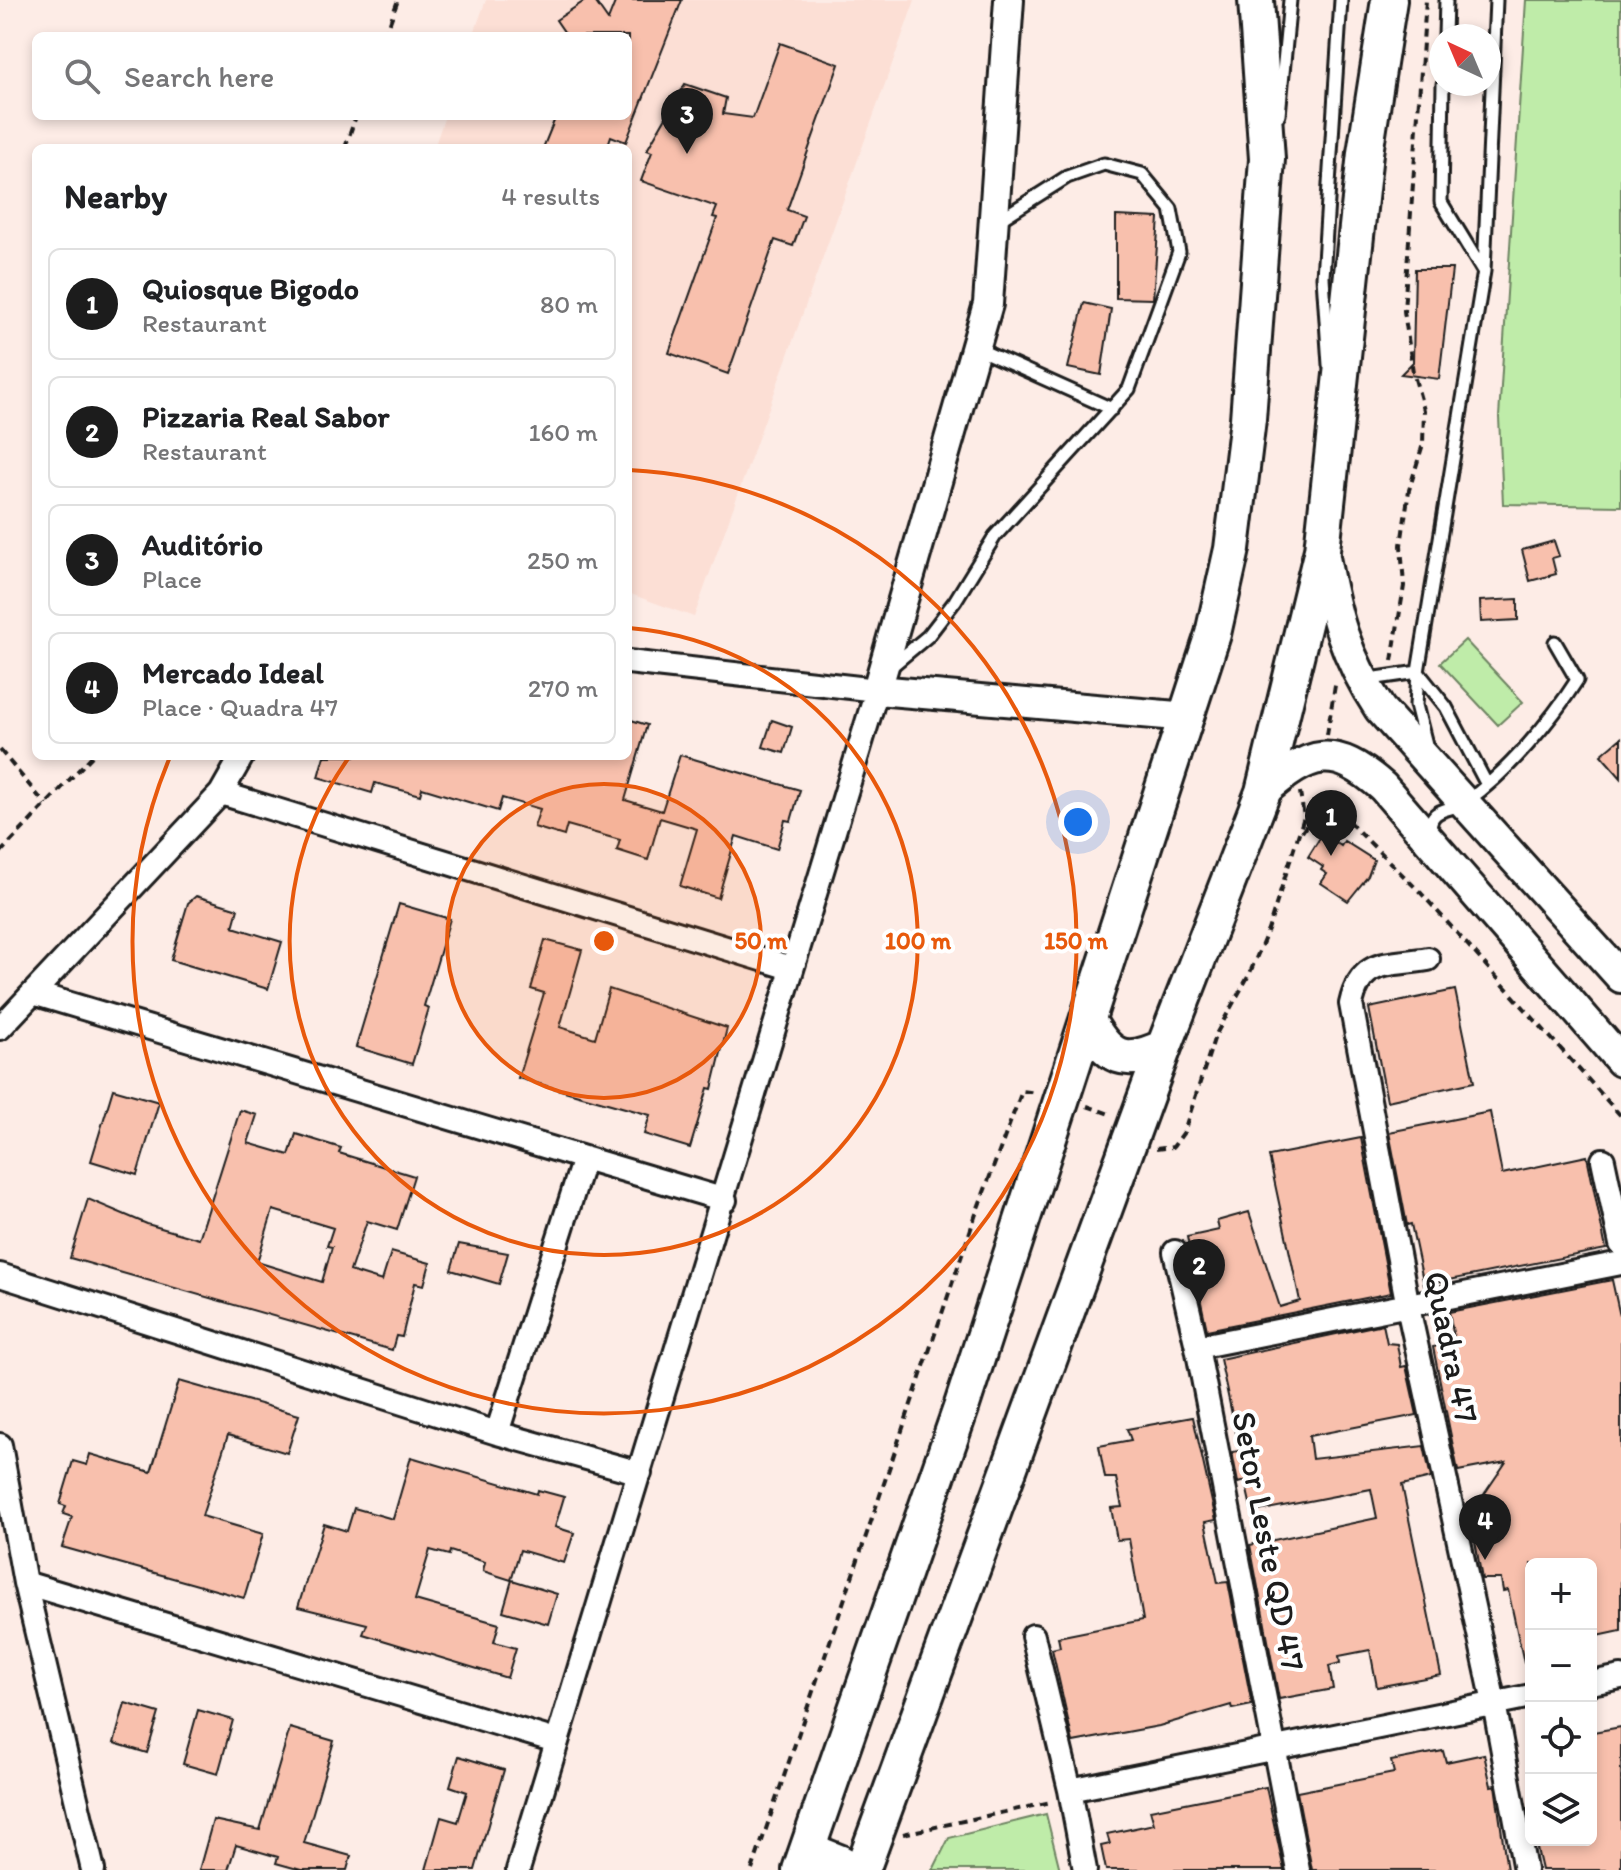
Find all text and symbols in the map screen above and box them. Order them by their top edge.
north arrow [1429,24,1501,96]
search box [32,32,632,120]
icon: search [60,54,104,98]
text: Search here [124,58,274,95]
pin: 3 [661,88,713,154]
text: Nearby [64,176,167,217]
text: 4 results [501,180,600,212]
text: Quiosque Bigodo [142,270,359,307]
text: 1 [86,288,98,320]
text: 80 m [540,288,598,320]
text: Restaurant [142,307,267,339]
text: Pizzaria Real Sabor [142,398,389,435]
text: 2 [85,416,99,448]
text: 160 m [528,416,598,448]
text: Restaurant [142,435,267,467]
text: Auditório [142,526,263,563]
text: 3 [85,544,99,576]
text: 250 m [527,544,598,576]
text: Place [142,563,202,595]
text: Mercado Ideal [142,654,324,691]
text: 4 [84,672,100,704]
text: 270 m [528,672,598,704]
text: Place · Quadra 47 [142,691,338,723]
pin: 1 [1305,790,1357,856]
your location [1058,802,1098,842]
text: 50 m [735,926,788,955]
text: 100 m [885,926,952,955]
text: 150 m [1044,926,1109,955]
centre of rings [590,927,618,955]
pin: 2 [1173,1239,1225,1305]
street label: Quadra 47 [1415,1267,1488,1427]
street label: Setor Leste QD 47 [1223,1408,1314,1674]
pin: 4 [1459,1494,1511,1560]
map controls [1525,1558,1597,1846]
button: + [1525,1558,1597,1630]
button: − [1525,1630,1597,1702]
button: locate [1525,1702,1597,1774]
button: layers [1525,1774,1597,1846]

